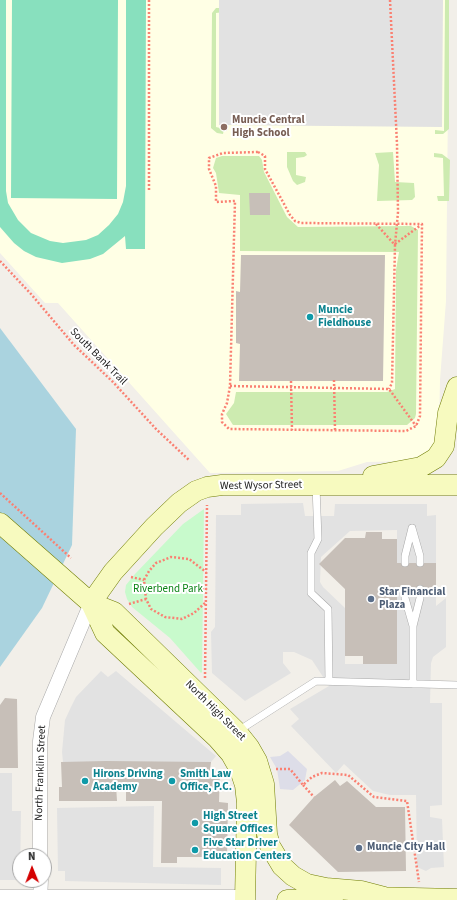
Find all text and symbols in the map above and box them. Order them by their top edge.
place label: Muncie Central High School [232,114,305,140]
marker: Muncie Central High School [219,122,229,132]
place label: Muncie Fieldhouse [318,304,371,330]
marker: Muncie Fieldhouse [305,312,315,322]
street label: South Bank Trail [67,326,129,388]
street label: West Wysor Street [220,479,302,493]
park label: Riverbend Park [133,583,203,597]
place label: Star Financial Plaza [379,586,445,612]
marker: Star Financial Plaza [366,594,376,604]
street label: North High Street [182,678,248,744]
street label: North Franklin Street [33,725,49,821]
place label: Hirons Driving Academy [93,768,163,794]
place label: Smith Law Office, P.C. [180,768,232,794]
marker: Hirons Driving Academy [80,776,90,786]
marker: Smith Law Office, P.C. [167,776,177,786]
place label: High Street Square Offices [203,810,273,836]
marker: High Street Square Offices [190,818,200,828]
place label: Five Star Driver Education Centers [203,837,291,863]
place label: Muncie City Hall [367,841,445,855]
marker: Muncie City Hall [354,843,364,853]
marker: Five Star Driver Education Centers [190,845,200,855]
north arrow [12,848,52,888]
text: N [28,849,36,864]

